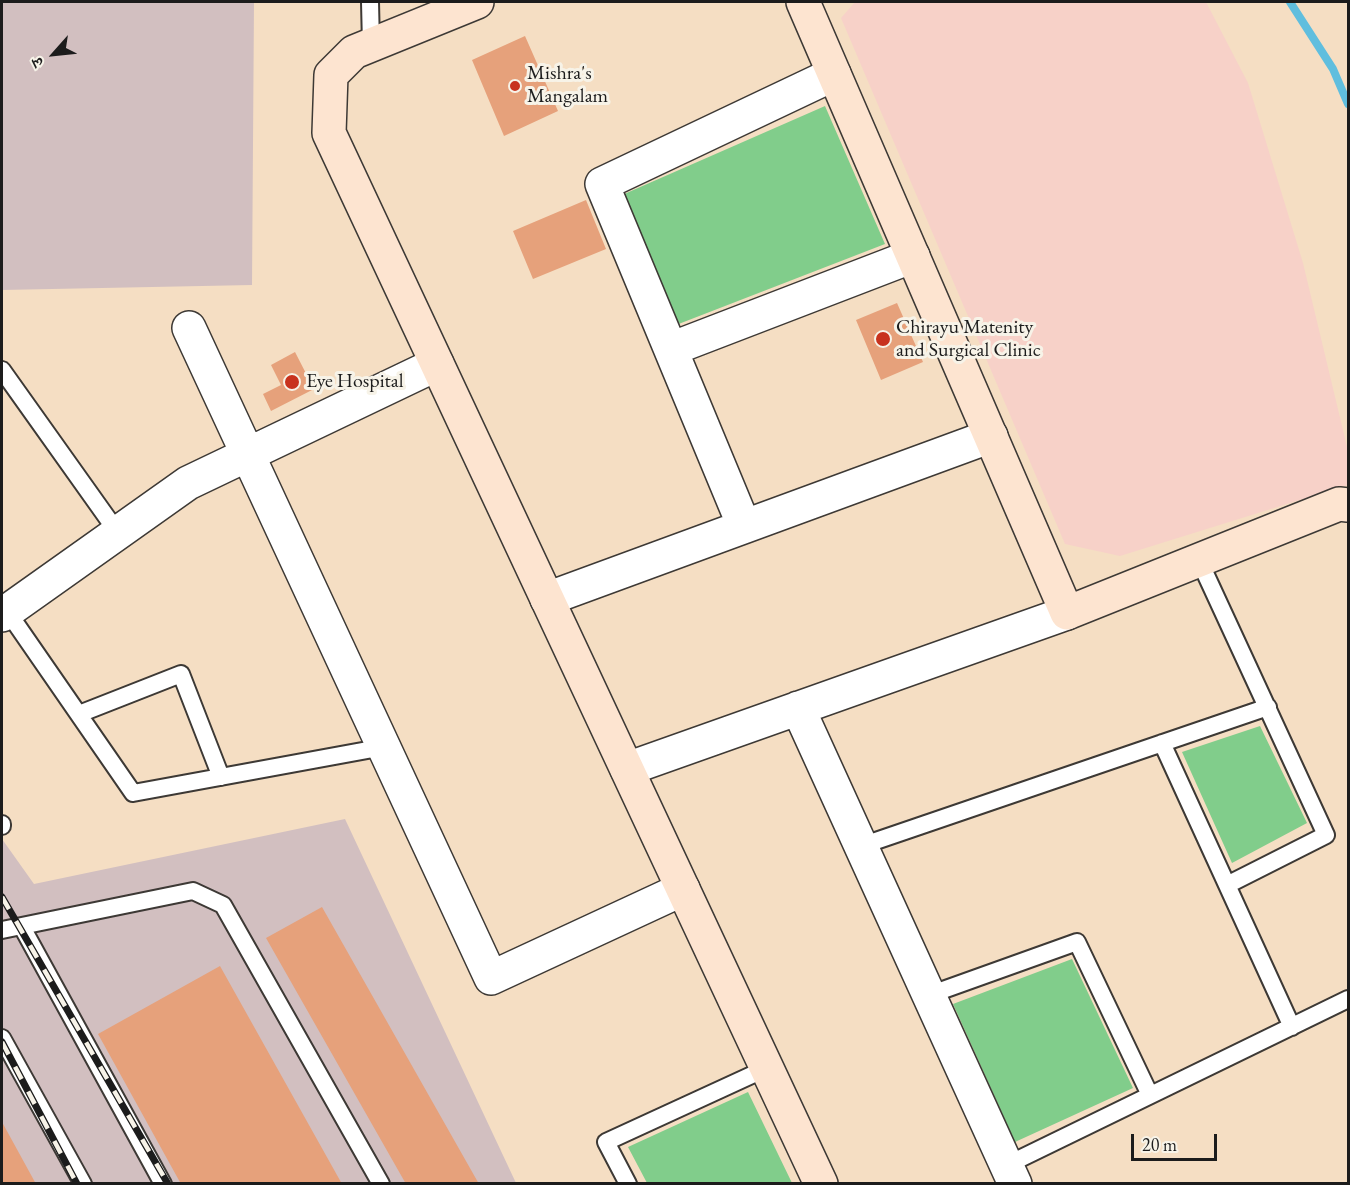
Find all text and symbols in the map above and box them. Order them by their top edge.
north arrow [24,24,84,84]
text: उ [26,54,49,71]
place label: Mishra's Mangalam [527,62,608,109]
marker: Mishra's Mangalam [508,79,522,93]
place label: Chirayu Matenity and Surgical Clinic [896,316,1041,363]
marker: Chirayu Matenity and Surgical Clinic [874,330,892,348]
place label: Eye Hospital [306,370,404,394]
marker: Eye Hospital [283,373,301,391]
scale bar [1134,1122,1220,1160]
text: 20 m [1142,1133,1177,1156]

